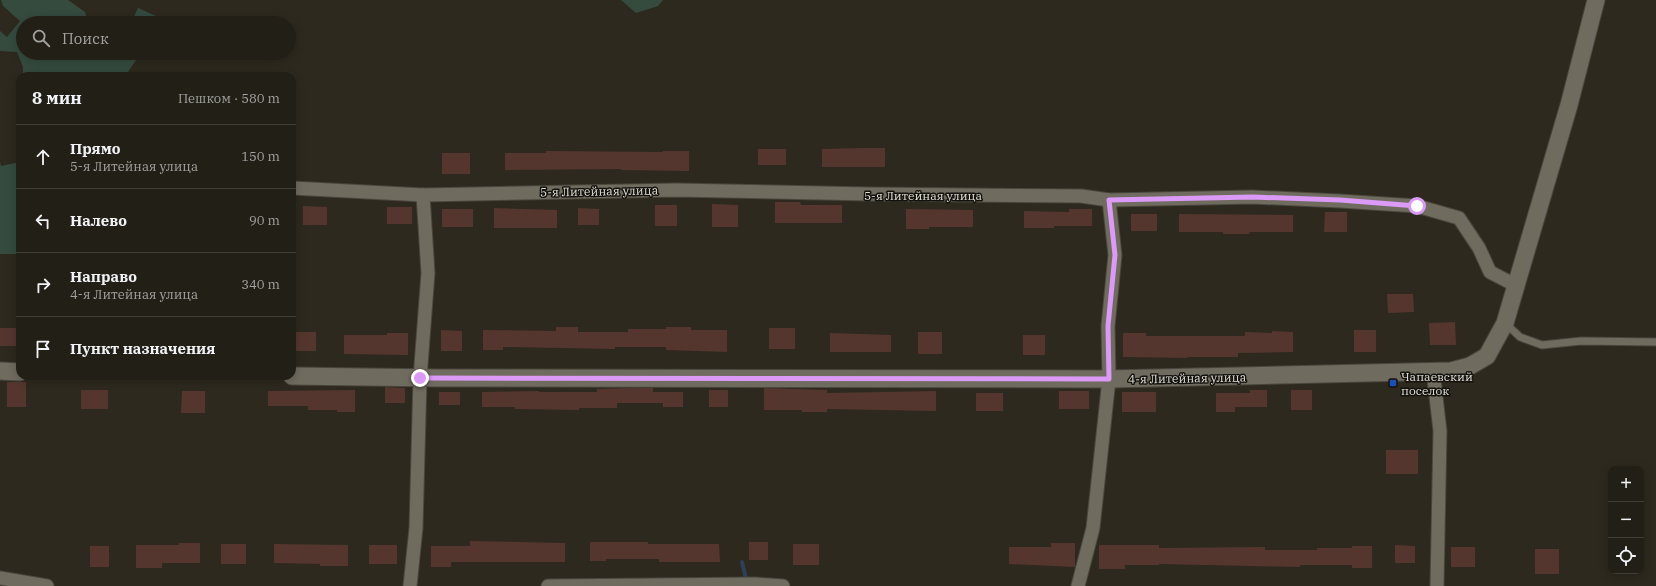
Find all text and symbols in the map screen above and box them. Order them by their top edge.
search box [16,16,296,60]
icon: search [30,27,52,49]
text: Поиск [62,29,109,48]
text: 8 мин [32,87,82,109]
text: Пешком · 580 m [178,90,280,107]
text: Прямо [70,139,121,158]
icon: ahead [32,146,54,168]
text: 150 m [241,148,280,165]
text: 5-я Литейная улица [70,158,198,175]
street label: 5-я Литейная улица [540,182,659,200]
street label: 5-я Литейная улица [864,188,983,203]
route start [1408,197,1426,215]
icon: left [32,210,54,232]
text: Налево [70,211,127,230]
text: 90 m [249,212,280,229]
text: Направо [70,267,137,286]
icon: right [32,274,54,296]
text: 340 m [241,276,280,293]
text: 4-я Литейная улица [70,286,198,303]
icon: arrive [32,338,54,360]
text: Пункт назначения [70,339,216,358]
route end [411,369,429,387]
street label: 4-я Литейная улица [1128,369,1247,387]
place label: Чапаевский поселок [1401,369,1473,398]
marker: Чапаевский поселок [1388,378,1398,388]
map controls [1608,466,1644,574]
button: + [1608,466,1644,502]
button: − [1608,502,1644,538]
button: locate [1608,538,1644,574]

